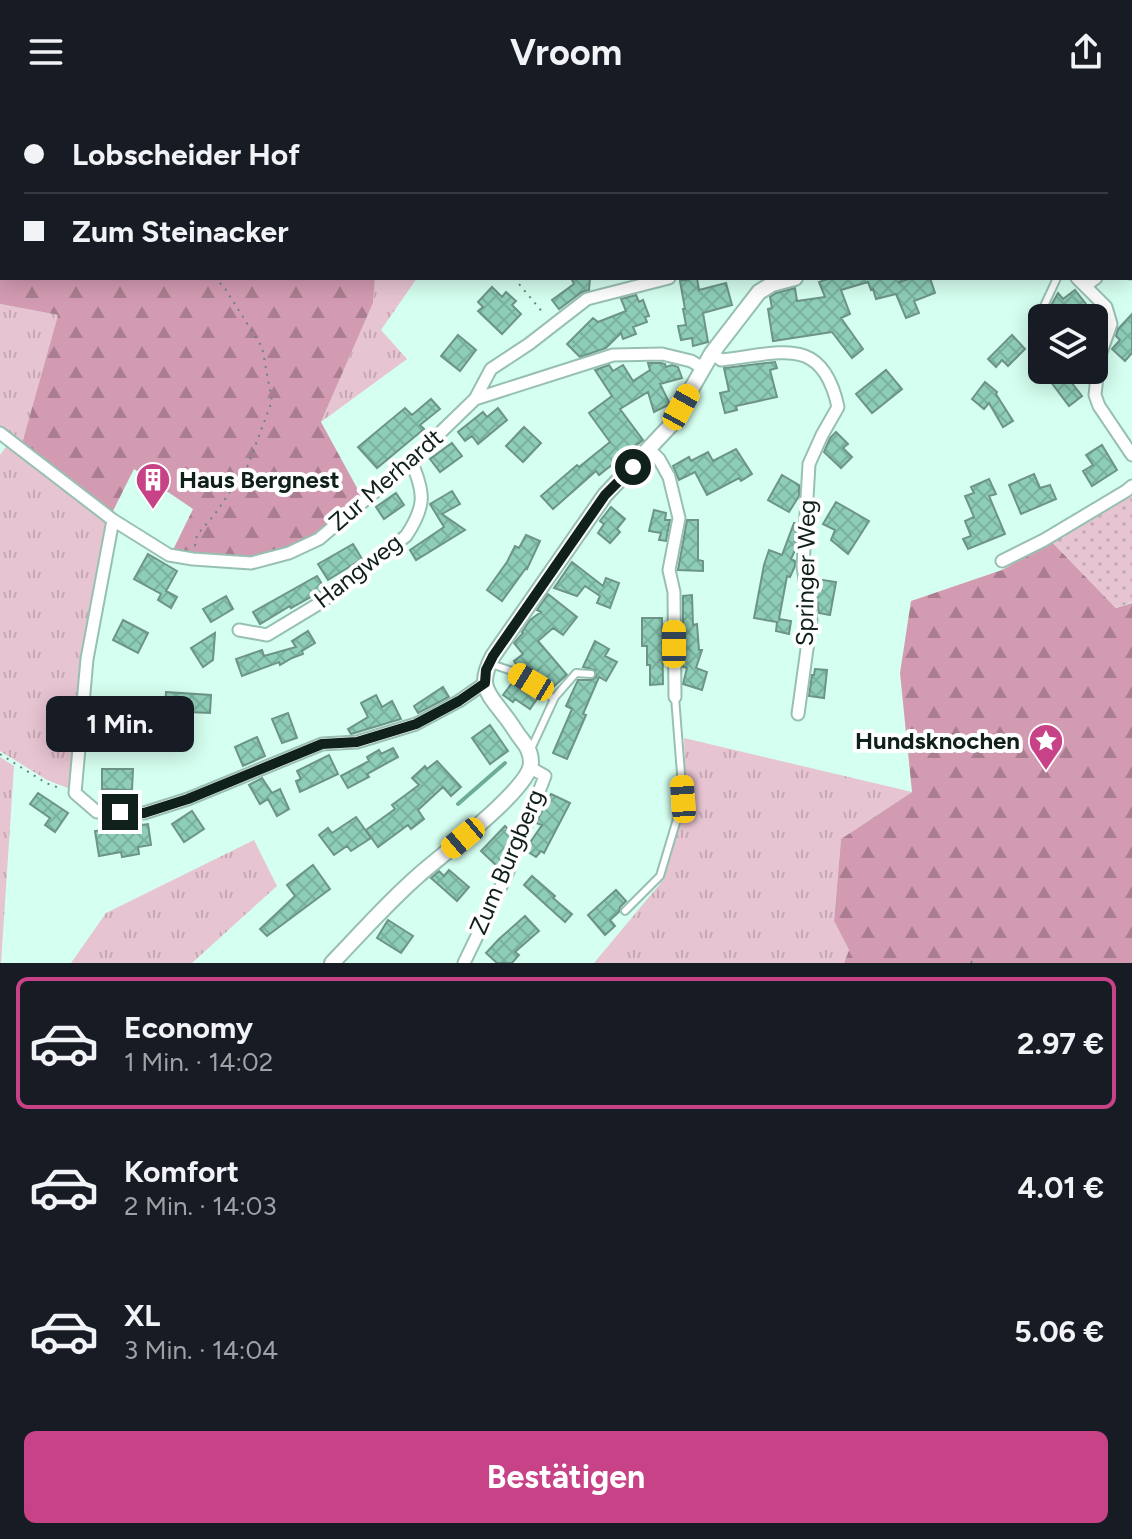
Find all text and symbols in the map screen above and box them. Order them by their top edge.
icon: menu [24,30,68,74]
icon: share [1064,30,1108,74]
text: Vroom [510,31,622,74]
text: Lobscheider Hof [72,136,300,173]
text: Zum Steinacker [72,213,289,250]
map controls [1028,304,1108,384]
button: layers [1028,304,1108,384]
car [659,380,703,434]
street label: Zur Merhardt [323,422,448,537]
route start [615,449,651,485]
building icon: Haus Bergnest [134,461,172,511]
place label: Haus Bergnest [179,465,340,494]
street label: Springer Weg [790,500,821,646]
street label: Hangweg [308,527,407,614]
car [662,620,686,668]
car [504,659,558,705]
callout: 1 Min. [46,696,194,752]
text: 1 Min. [86,708,154,740]
place icon: Hundsknochen [1027,722,1065,772]
place label: Hundsknochen [855,726,1020,755]
car [669,774,697,824]
street label: Zum Burgberg [463,785,550,939]
route end [102,794,138,830]
car [437,813,489,863]
icon: car [28,1007,100,1079]
text: Economy [124,1009,253,1046]
text: 2.97 € [1017,1025,1104,1062]
text: 1 Min. · 14:02 [124,1046,273,1078]
icon: car [28,1151,100,1223]
text: Komfort [124,1153,239,1190]
text: 4.01 € [1017,1169,1104,1206]
text: 2 Min. · 14:03 [124,1190,277,1222]
icon: car [28,1295,100,1367]
text: XL [124,1297,160,1334]
text: 5.06 € [1014,1313,1104,1350]
text: 3 Min. · 14:04 [124,1334,278,1366]
button: Bestätigen [24,1431,1108,1523]

